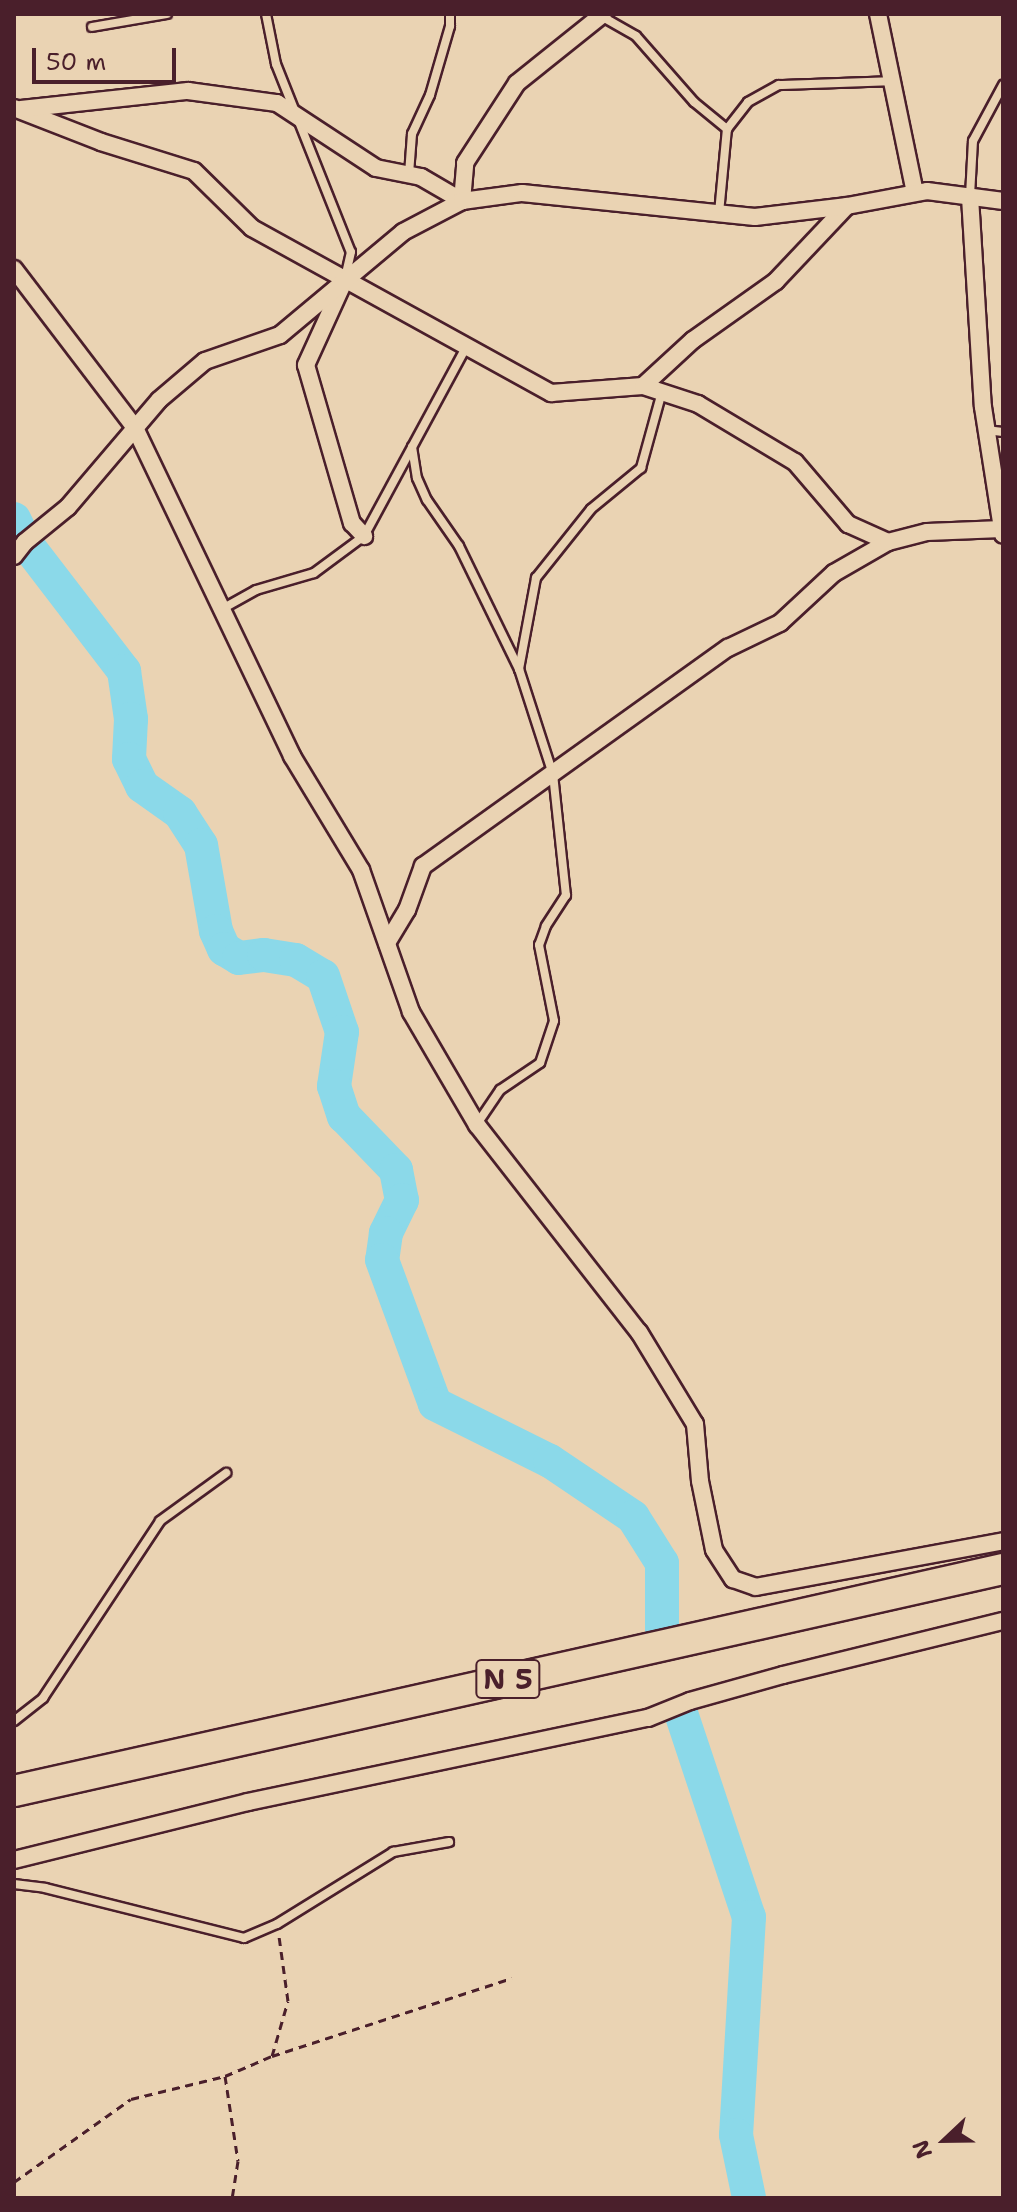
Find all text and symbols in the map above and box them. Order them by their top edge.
scale bar [36,32,180,82]
text: 50 m [46,46,106,78]
road number: N 5 [474,1655,542,1703]
north arrow [905,2100,985,2180]
text: N [906,2136,939,2163]

